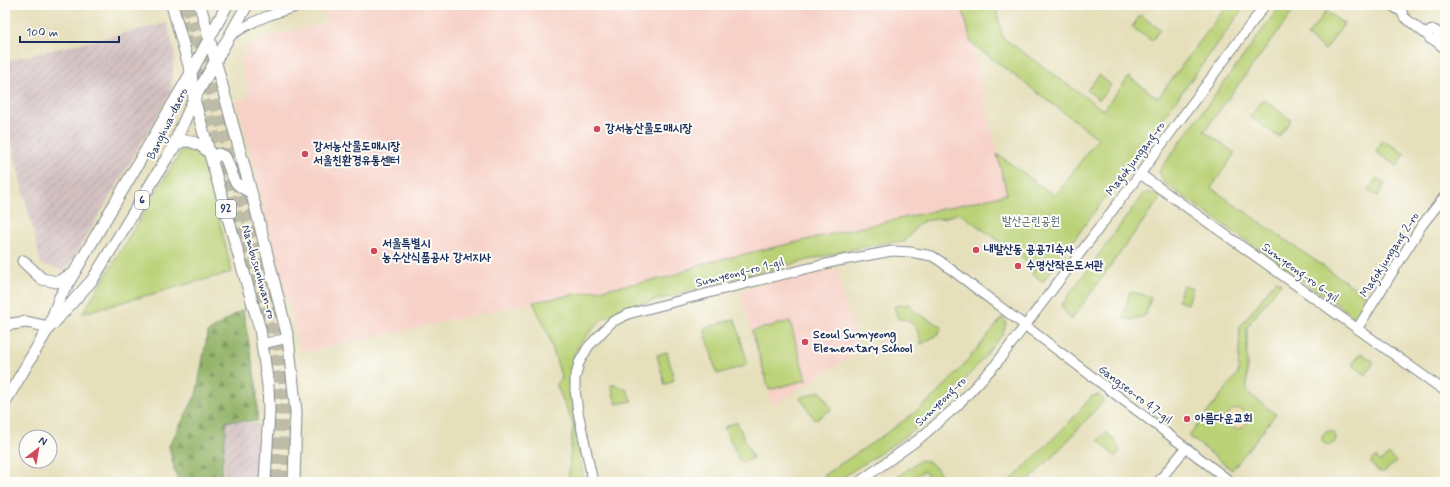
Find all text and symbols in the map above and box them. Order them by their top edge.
scale bar [20,18,119,44]
text: 100 m [26,25,58,41]
street label: Banghwa-daero [144,85,192,163]
street label: Magokjungang-ro [1103,118,1170,200]
place label: 강서농산물도매시장 [605,121,692,137]
marker: 강서농산물도매시장 [592,124,602,134]
place label: 강서농산물도매시장 서울친환경유통센터 [313,139,400,169]
marker: 강서농산물도매시장 서울친환경유통센터 [300,149,310,159]
road number: 6 [135,191,149,209]
road number: 92 [216,200,236,218]
street label: Magokjungang 2-ro [1356,209,1425,301]
park label: 발산근린공원 [1002,214,1060,230]
street label: Nambusunhwan-ro [237,223,279,321]
place label: 서울특별시 농수산식품공사 강서지사 [382,236,492,266]
street label: Sumyeong-ro 6-gil [1258,240,1342,307]
place label: 내발산동 공공기숙사 [983,242,1074,258]
marker: 내발산동 공공기숙사 [971,245,981,255]
marker: 서울특별시 농수산식품공사 강서지사 [369,246,379,256]
street label: Sumyeong-ro 1-gil [694,254,786,293]
place label: 수명산작은도서관 [1026,258,1104,274]
marker: 수명산작은도서관 [1013,261,1023,271]
place label: Seoul Sumyeong Elementary School [813,327,913,357]
marker: Seoul Sumyeong Elementary School [800,337,810,347]
street label: Gangseo-ro 47-gil [1095,362,1175,428]
street label: Sumyeong-ro [912,373,971,431]
place label: 아름다운교회 [1195,411,1253,427]
marker: 아름다운교회 [1182,414,1192,424]
north arrow [18,429,58,469]
text: N [36,433,49,449]

